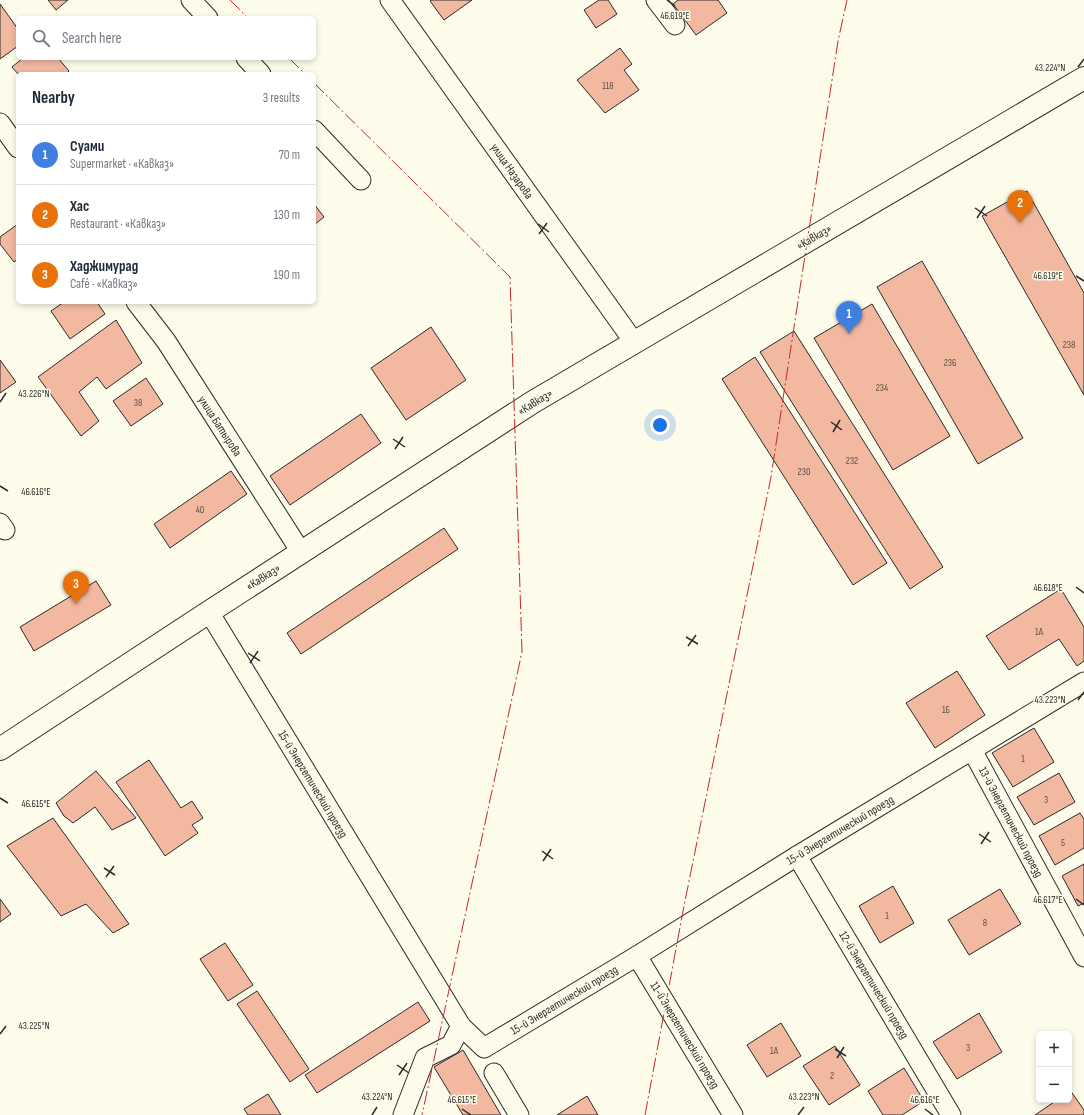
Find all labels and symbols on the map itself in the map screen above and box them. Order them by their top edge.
text: 46.619°E [660,10,690,22]
text: 43.224°N [1035,62,1065,74]
house number: 118 [602,80,614,92]
street label: улица Назарова [487,141,536,202]
pin: 2 [1007,190,1033,223]
street label: «Кавказ» [794,221,835,253]
text: 46.619°E [1033,270,1063,282]
pin: 1 [836,301,862,334]
house number: 238 [1063,339,1075,351]
house number: 236 [944,357,956,369]
house number: 234 [876,382,888,394]
street label: «Кавказ» [515,386,556,419]
text: 43.226°N [18,388,50,400]
street label: улица Батырова [194,393,245,460]
house number: 38 [134,397,142,409]
your location [650,415,670,435]
house number: 232 [846,455,858,467]
house number: 230 [798,466,810,478]
text: 46.616°E [21,486,51,498]
house number: 40 [196,504,204,516]
street label: «Кавказ» [243,561,283,594]
pin: 3 [63,571,89,604]
text: 46.618°E [1033,582,1063,594]
house number: 1А [1035,626,1044,638]
text: 43.223°N [1034,694,1066,706]
house number: 1Б [942,704,951,716]
street label: 15-й Энергетический проезд [275,728,351,841]
house number: 1 [1021,753,1025,765]
street label: 13-й Энергетический проезд [975,764,1046,880]
street label: 15-й Энергетический проезд [784,792,897,868]
house number: 3 [1044,794,1048,806]
text: 46.615°E [22,798,50,810]
house number: 5 [1061,837,1065,849]
text: 46.617°E [1033,894,1063,906]
house number: 1 [885,910,889,922]
house number: 8 [983,917,987,929]
street label: 12-й Энергетический проезд [835,929,912,1042]
street label: 15-й Энергетический проезд [508,962,621,1038]
street label: 11-й Энергетический проезд [647,979,722,1092]
text: 43.225°N [19,1020,49,1032]
house number: 3 [966,1042,970,1054]
house number: 1А [770,1045,779,1057]
house number: 2 [830,1070,834,1082]
text: 43.224°N [362,1091,392,1103]
text: 43.223°N [788,1091,820,1103]
text: 46.615°E [448,1094,476,1106]
text: 46.616°E [910,1094,940,1106]

